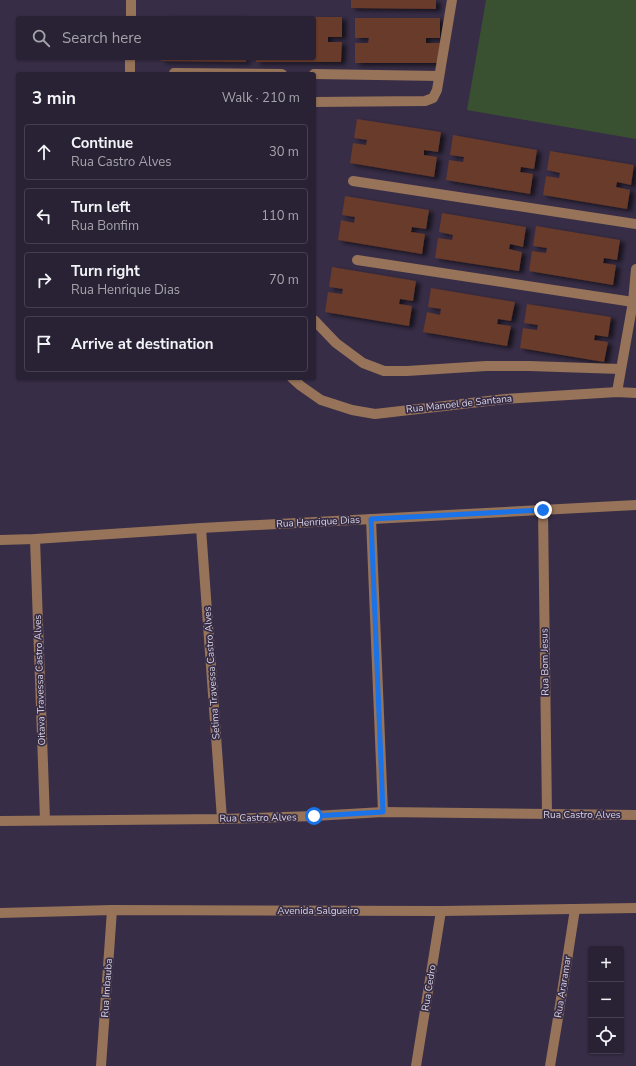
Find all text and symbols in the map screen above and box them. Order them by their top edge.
search box [16,16,316,60]
icon: search [30,27,52,49]
text: Search here [62,28,142,48]
text: 3 min [32,87,76,110]
text: Walk · 210 m [222,89,300,107]
text: Continue [71,133,133,153]
icon: ahead [33,141,55,163]
text: 30 m [269,143,299,161]
text: Rua Castro Alves [71,153,171,171]
text: Turn left [71,197,130,217]
icon: left [33,205,55,227]
text: 110 m [261,207,299,225]
text: Rua Bonfim [71,217,139,235]
text: Turn right [71,261,140,281]
icon: right [33,269,55,291]
text: 70 m [269,271,299,289]
text: Rua Henrique Dias [71,281,180,299]
icon: arrive [33,333,55,355]
text: Arrive at destination [71,334,214,354]
street label: Rua Manoel de Santana [405,391,513,417]
route end [534,501,552,519]
street label: Rua Henrique Dias [276,513,360,531]
street label: Setima Travessa Castro Alves [200,606,224,740]
street label: Oitava Travessa Castro Alves [31,614,49,746]
street label: Rua Bom Jesus [537,628,553,696]
route start [305,807,323,825]
street label: Rua Castro Alves [543,808,621,822]
street label: Rua Castro Alves [219,810,297,826]
street label: Avenida Salgueiro [277,904,359,918]
map controls [588,946,624,1054]
button: + [588,946,624,982]
street label: Rua Araramar [551,955,575,1019]
street label: Rua Imbauba [98,958,116,1018]
street label: Rua Cedro [418,963,440,1012]
button: − [588,982,624,1018]
button: locate [588,1018,624,1054]

